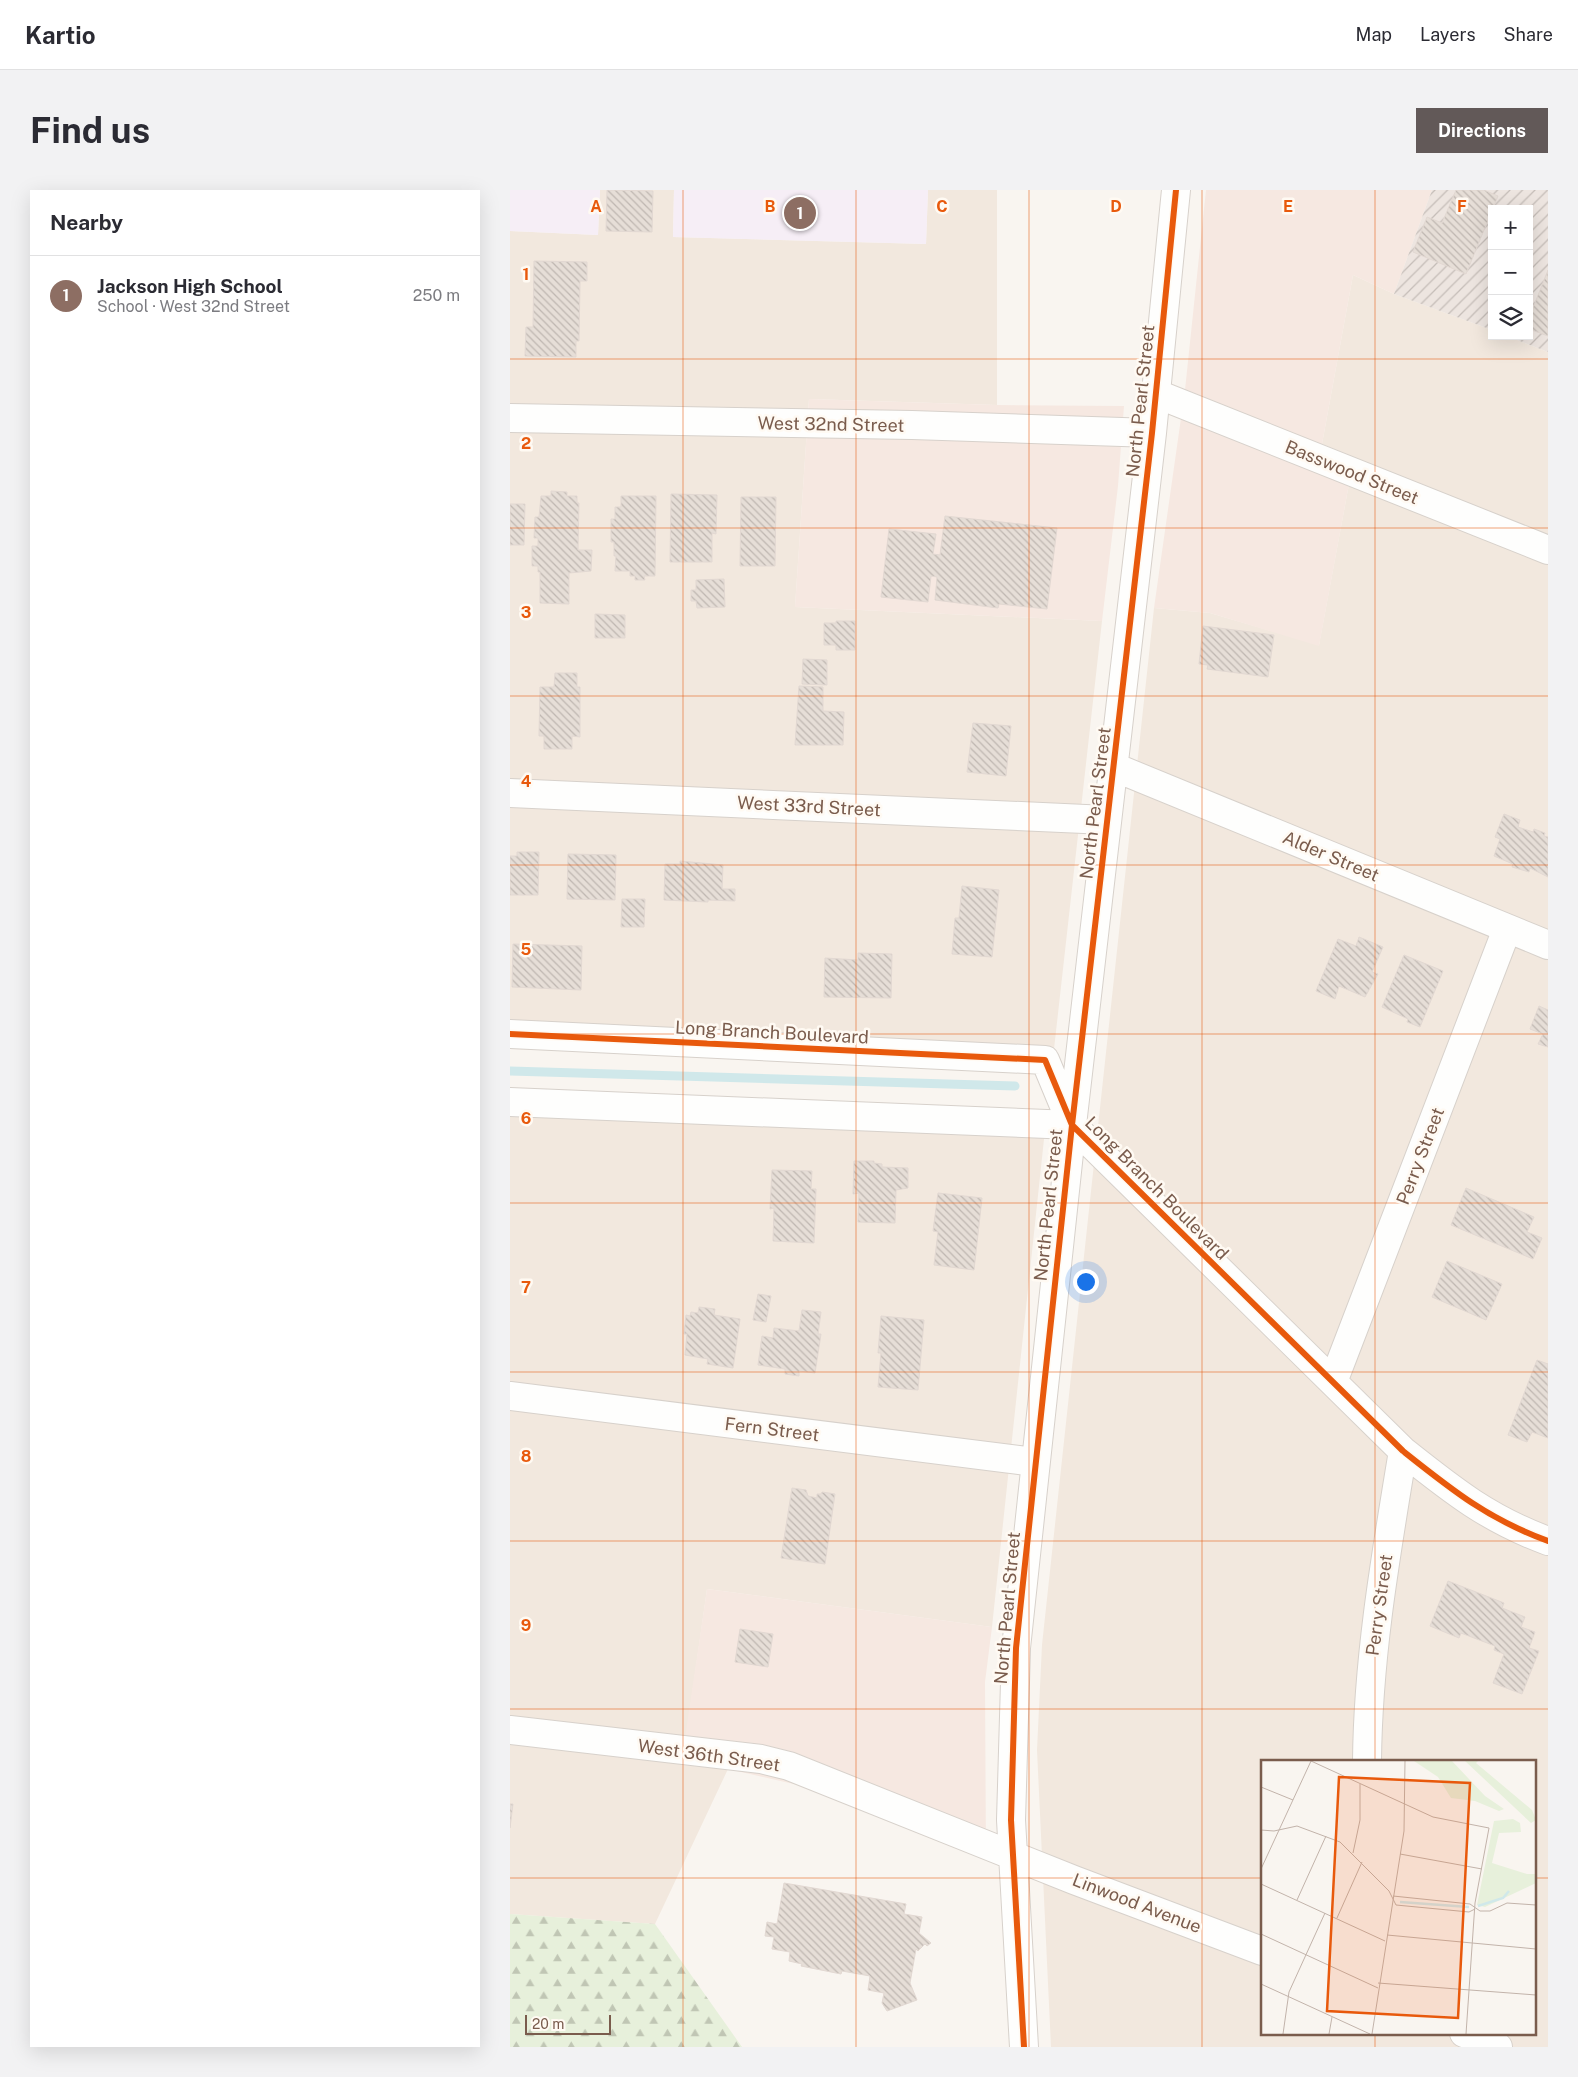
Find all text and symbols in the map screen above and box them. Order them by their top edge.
text: Kartio [25,21,96,49]
text: Map [1356,24,1392,45]
text: Layers [1420,24,1476,45]
text: Share [1504,24,1553,45]
button: Directions [1416,108,1548,153]
text: Find us [30,110,150,151]
pin: 1 [784,194,816,232]
text: A [590,197,602,216]
text: B [765,197,776,216]
text: C [936,197,948,216]
text: D [1110,197,1122,216]
text: E [1283,197,1293,216]
text: F [1457,197,1467,216]
map controls [1488,205,1533,340]
button: + [1488,205,1533,250]
text: Nearby [50,210,123,235]
button: − [1488,250,1533,295]
text: 1 [523,265,529,284]
text: Jackson High School [97,275,283,297]
text: 1 [63,286,69,305]
text: 250 m [413,286,460,305]
button: layers [1488,295,1533,340]
text: School · West 32nd Street [97,297,290,316]
street label: North Pearl Street [1122,324,1158,478]
street label: West 32nd Street [757,412,905,436]
text: 2 [521,434,531,453]
street label: Basswood Street [1282,436,1422,508]
text: 3 [521,603,531,622]
street label: North Pearl Street [1075,726,1115,880]
text: 4 [521,772,532,791]
street label: West 33rd Street [737,792,881,820]
street label: Alder Street [1280,826,1382,886]
text: 5 [521,940,532,959]
street label: Long Branch Boulevard [675,1016,869,1048]
street label: Perry Street [1392,1104,1448,1208]
text: 6 [521,1109,531,1128]
street label: Long Branch Boulevard [1081,1112,1233,1264]
street label: North Pearl Street [1030,1128,1066,1282]
your location [1073,1269,1099,1295]
text: 7 [521,1278,531,1297]
street label: Fern Street [724,1413,820,1445]
text: 8 [521,1447,532,1466]
street label: North Pearl Street [990,1531,1024,1685]
street label: Perry Street [1361,1553,1397,1657]
text: 9 [521,1616,531,1635]
street label: West 36th Street [636,1735,782,1775]
inset map [1261,1760,1536,2034]
street label: Linwood Avenue [1070,1869,1204,1937]
scale bar [525,2012,611,2035]
text: 20 m [532,2016,564,2032]

